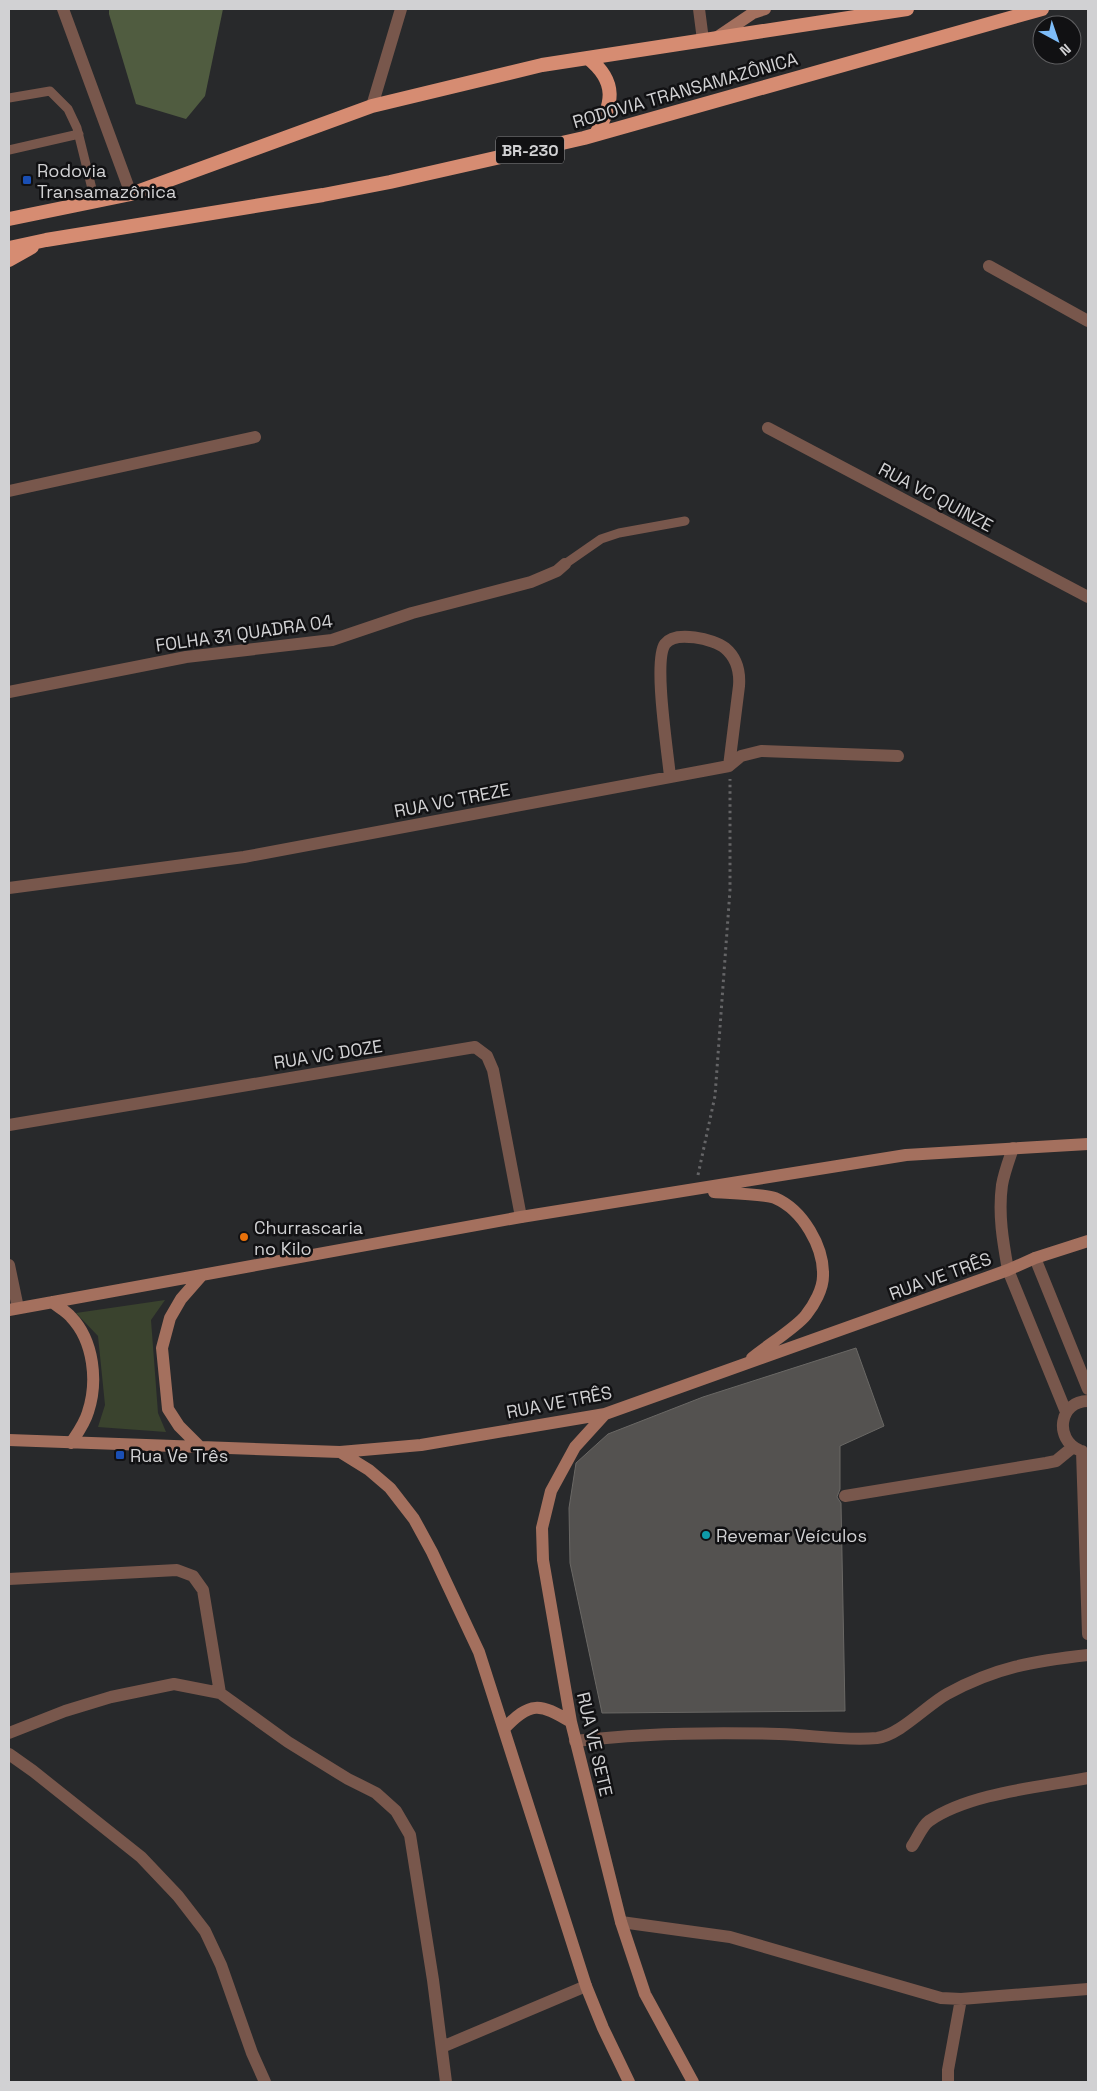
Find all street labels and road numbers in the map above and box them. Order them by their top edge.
street label: RODOVIA TRANSAMAZÔNICA [570,47,800,133]
road number: BR-230 [496,136,564,164]
street label: RUA VC QUINZE [875,457,997,537]
street label: FOLHA 31 QUADRA 04 [154,609,334,657]
street label: RUA VC TREZE [392,777,512,823]
street label: RUA VC DOZE [272,1034,384,1074]
street label: RUA VE TRÊS [886,1247,994,1305]
street label: RUA VE TRÊS [504,1380,614,1424]
street label: RUA VE SETE [572,1690,618,1798]

